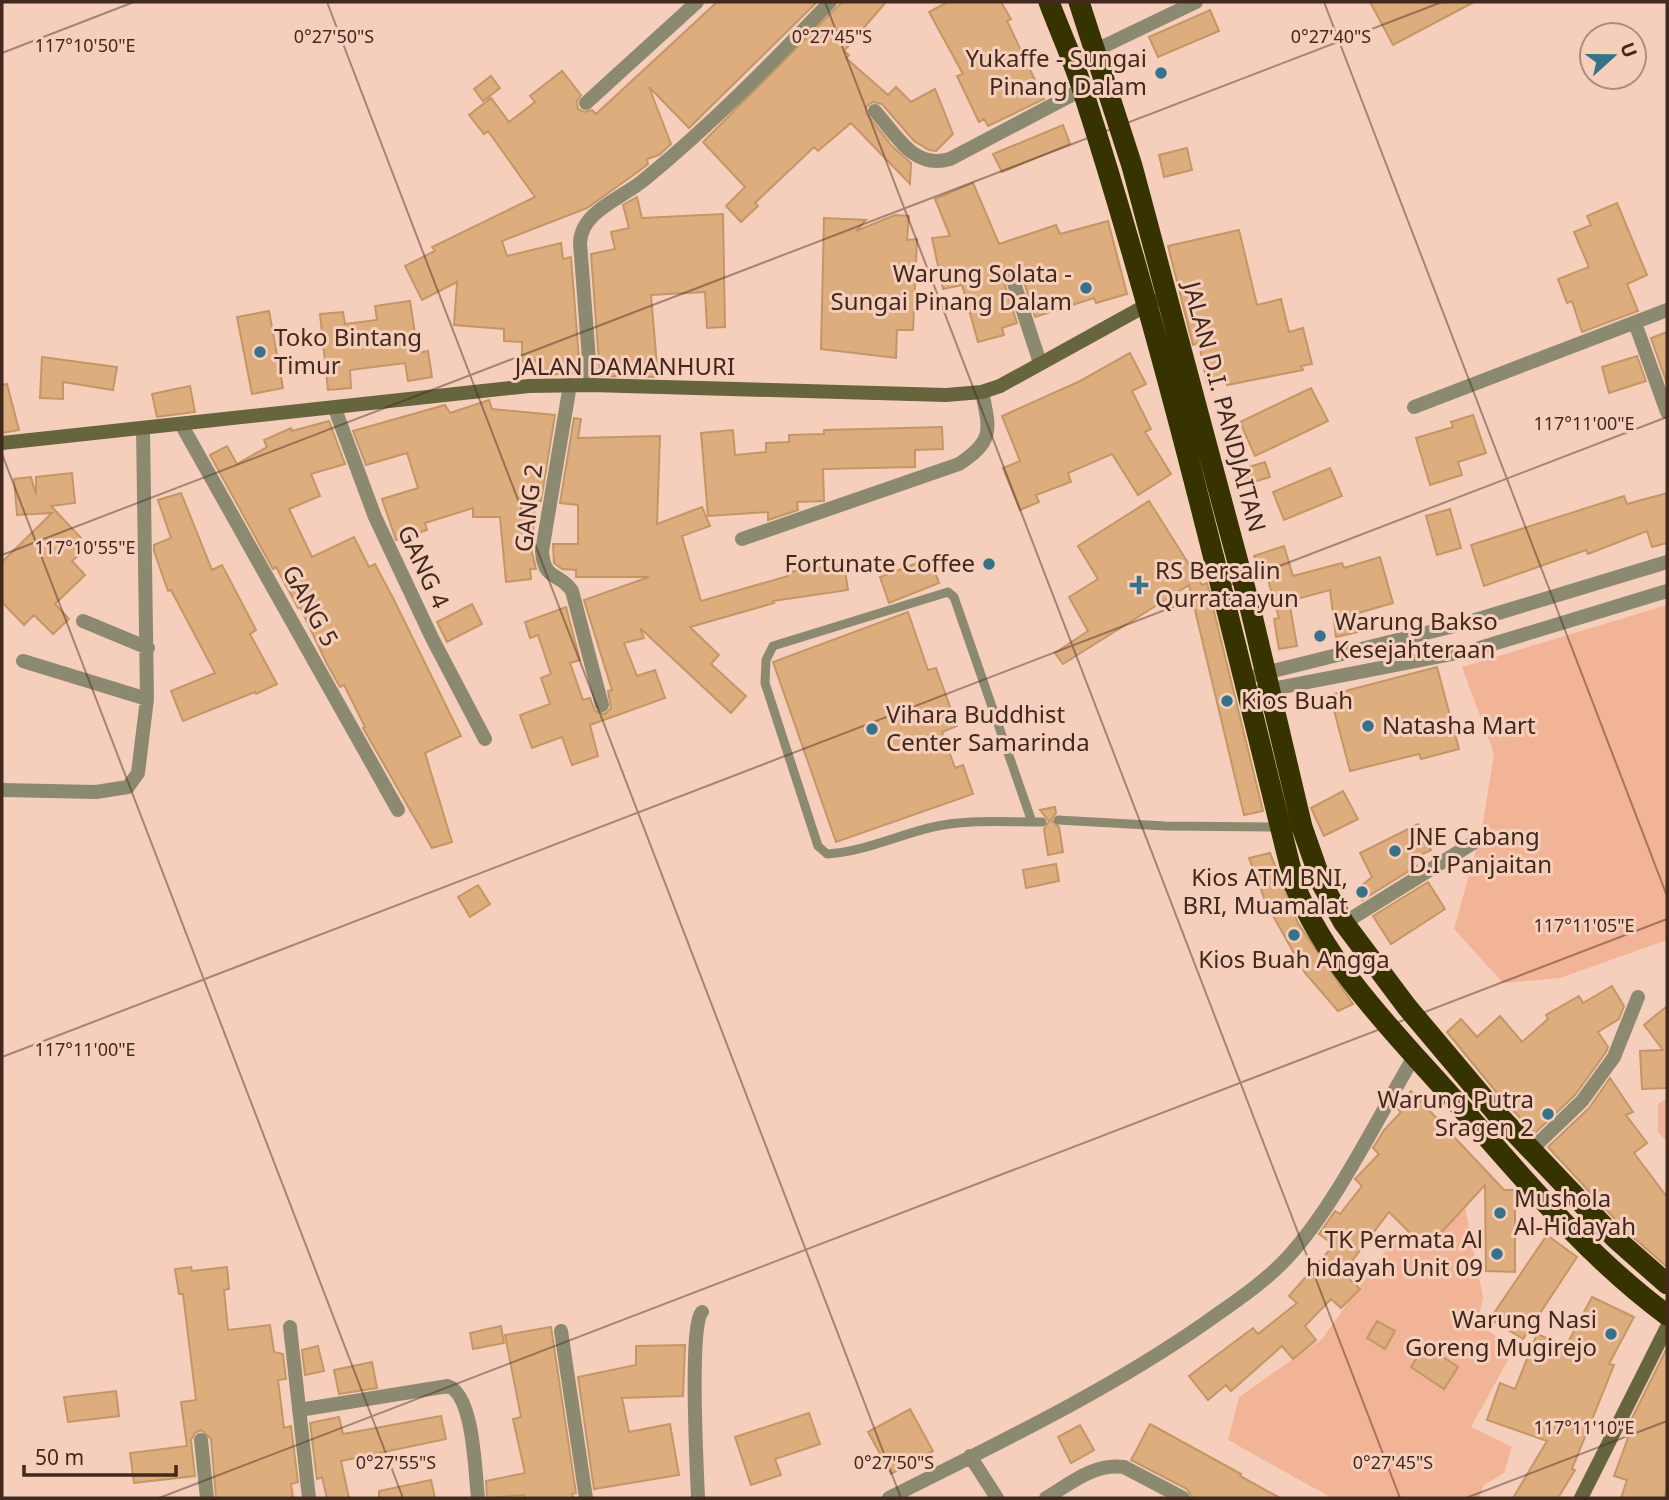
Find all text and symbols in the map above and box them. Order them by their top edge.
north arrow [1578,21,1648,91]
text: 0°27'50"S [294,24,374,48]
text: 0°27'45"S [792,24,872,48]
text: 0°27'40"S [1291,24,1371,48]
text: 117°10'50"E [34,33,136,57]
text: U [1614,39,1644,61]
place label: Yukaffe - Sungai Pinang Dalam [966,41,1147,102]
marker: Yukaffe - Sungai Pinang Dalam [1153,65,1169,81]
place label: Warung Solata - Sungai Pinang Dalam [831,256,1072,317]
street label: JALAN D.I. PANDJAITAN [1176,276,1275,535]
marker: Warung Solata - Sungai Pinang Dalam [1078,280,1094,296]
place label: Toko Bintang Timur [274,320,422,381]
marker: Toko Bintang Timur [252,344,268,360]
street label: JALAN DAMANHURI [513,349,735,382]
text: 117°11'00"E [1533,411,1635,435]
street label: GANG 2 [506,462,549,554]
street label: GANG 4 [391,519,458,614]
text: 117°10'55"E [34,535,136,559]
place label: Fortunate Coffee [785,546,975,579]
place label: RS Bersalin Qurrataayun [1155,553,1299,614]
marker: Fortunate Coffee [981,556,997,572]
street label: GANG 5 [275,559,347,652]
marker: RS Bersalin Qurrataayun [1129,575,1149,595]
place label: Warung Bakso Kesejahteraan [1334,604,1498,665]
marker: Warung Bakso Kesejahteraan [1312,628,1328,644]
place label: Kios Buah [1241,683,1353,716]
marker: Kios Buah [1219,693,1235,709]
place label: Vihara Buddhist Center Samarinda [886,697,1090,758]
place label: Natasha Mart [1382,708,1536,741]
marker: Natasha Mart [1360,718,1376,734]
marker: Vihara Buddhist Center Samarinda [864,721,880,737]
place label: JNE Cabang D.I Panjaitan [1407,819,1552,880]
marker: JNE Cabang D.I Panjaitan [1387,843,1403,859]
place label: Kios ATM BNI, BRI, Muamalat [1182,860,1348,921]
marker: Kios ATM BNI, BRI, Muamalat [1354,884,1370,900]
text: 117°11'05"E [1533,913,1635,937]
marker: Kios Buah Angga [1286,927,1302,943]
place label: Kios Buah Angga [1198,942,1390,975]
text: 117°11'00"E [34,1037,136,1061]
place label: Warung Putra Sragen 2 [1377,1082,1534,1143]
marker: Warung Putra Sragen 2 [1540,1106,1556,1122]
place label: Mushola Al-Hidayah [1514,1181,1636,1242]
marker: Mushola Al-Hidayah [1492,1205,1508,1221]
place label: TK Permata Al hidayah Unit 09 [1306,1222,1483,1283]
marker: TK Permata Al hidayah Unit 09 [1489,1246,1505,1262]
place label: Warung Nasi Goreng Mugirejo [1405,1302,1597,1363]
marker: Warung Nasi Goreng Mugirejo [1603,1326,1619,1342]
text: 117°11'10"E [1533,1415,1635,1439]
scale bar [24,1434,177,1478]
text: 50 m [35,1443,84,1471]
text: 0°27'55"S [356,1450,436,1474]
text: 0°27'50"S [854,1450,934,1474]
text: 0°27'45"S [1353,1450,1433,1474]

